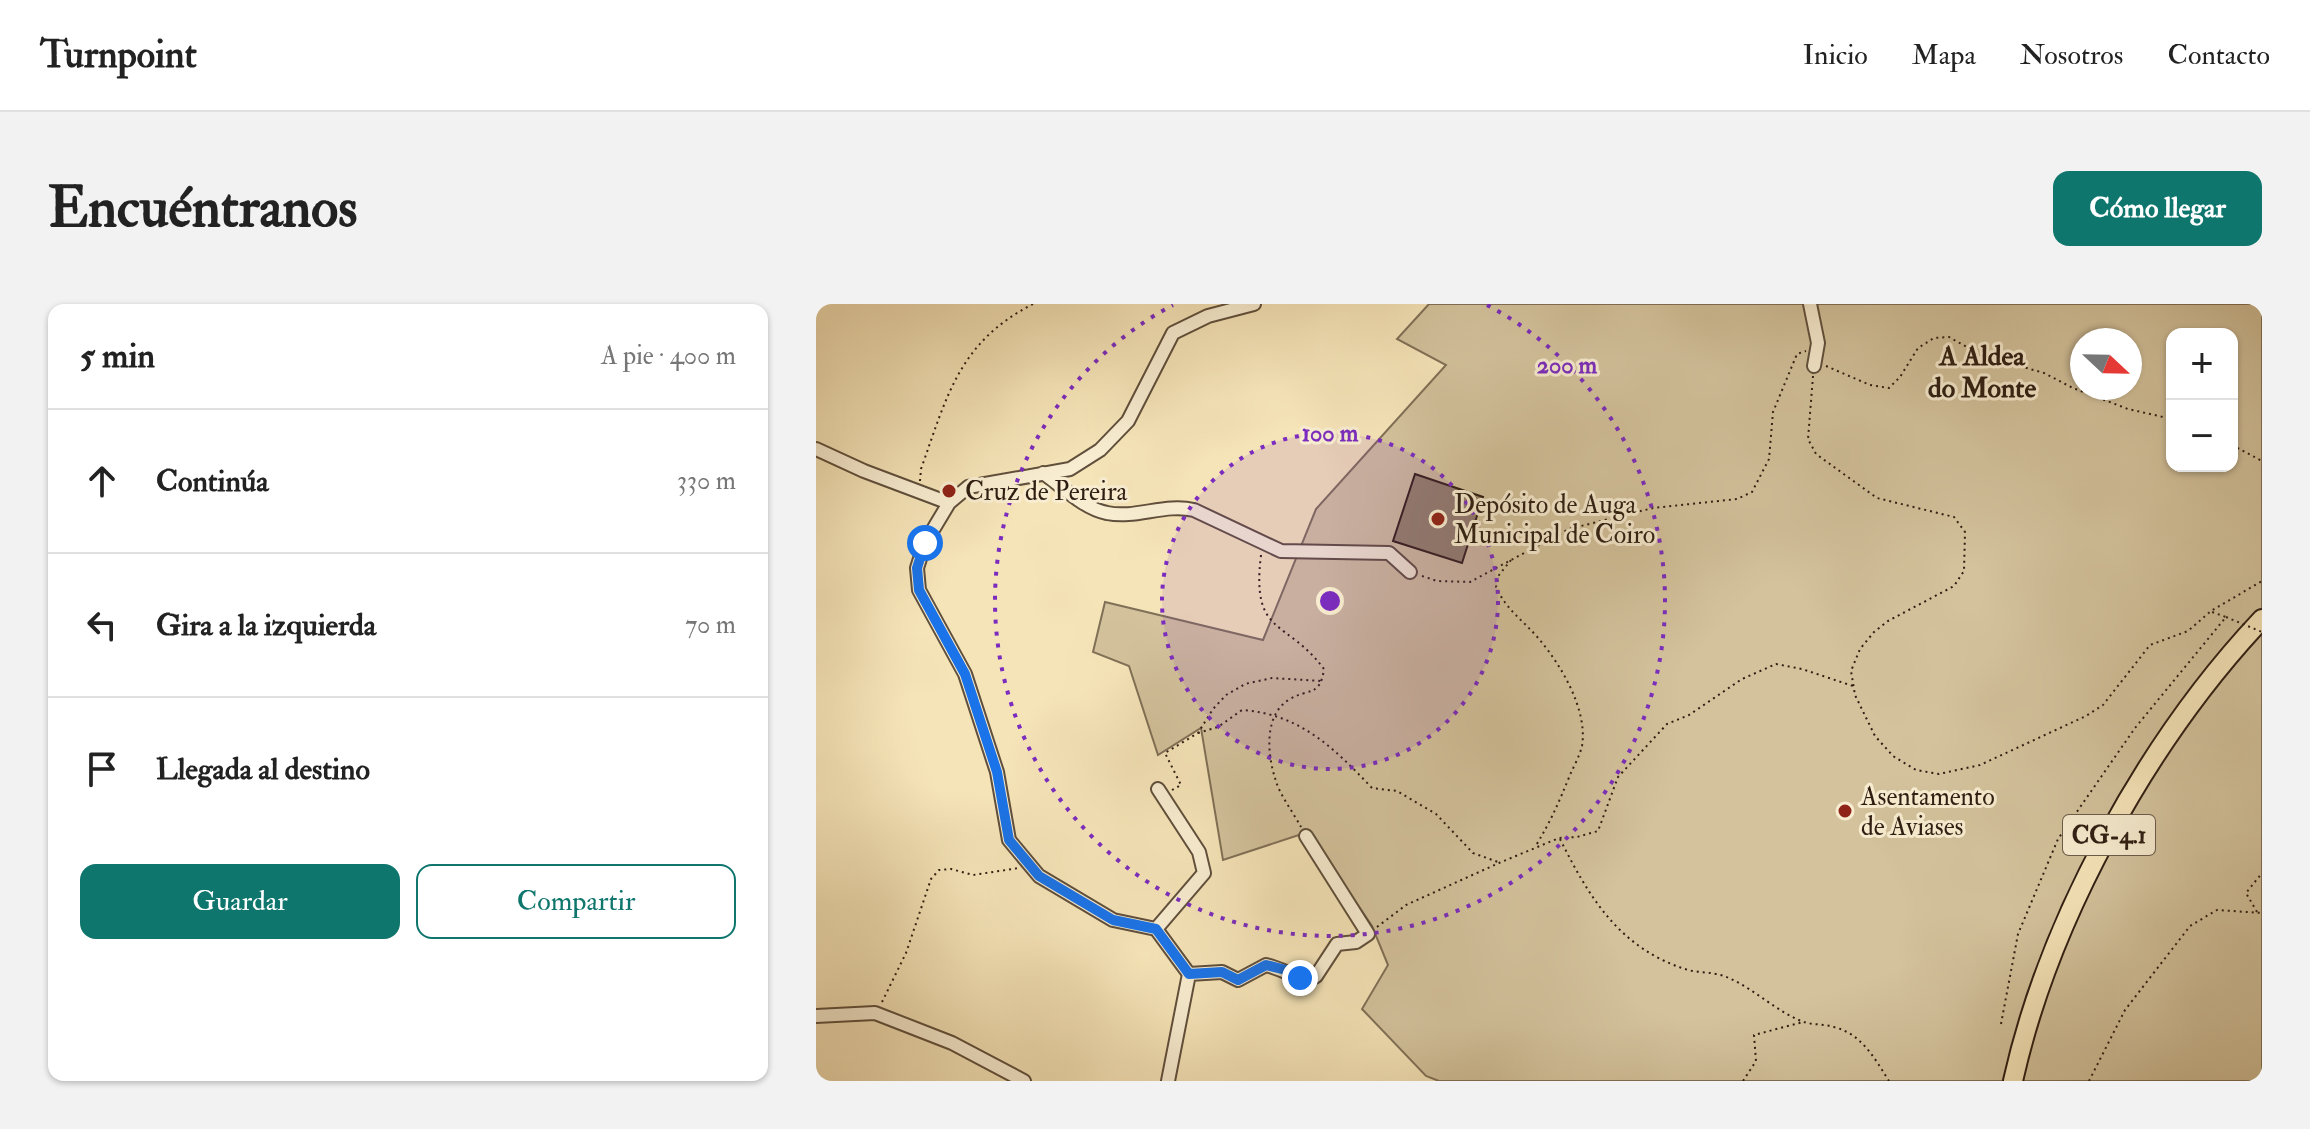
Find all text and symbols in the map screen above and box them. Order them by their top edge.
text: Turnpoint [40,31,197,79]
text: Inicio [1803,38,1868,73]
text: Mapa [1912,38,1976,73]
text: Nosotros [2020,38,2123,73]
text: Contacto [2167,38,2270,73]
button: Cómo llegar [2053,171,2262,246]
text: Encuéntranos [48,173,357,244]
north arrow [2070,328,2142,400]
map controls [2166,328,2238,472]
button: + [2166,328,2238,400]
text: 5 min [80,335,155,378]
district label: A Aldea do Monte [1928,339,2036,406]
text: A pie · 400 m [601,340,736,372]
text: 200 m [1537,350,1598,381]
button: − [2166,400,2238,472]
text: 100 m [1302,418,1359,449]
icon: ahead [80,459,124,503]
text: Continúa [156,463,269,500]
text: 330 m [677,465,736,497]
place label: Cruz de Pereira [965,476,1128,508]
marker: Cruz de Pereira [940,482,958,500]
place label: Depósito de Auga Municipal de Coiro [1454,489,1655,552]
marker: Depósito de Auga Municipal de Coiro [1429,510,1447,528]
route start [907,525,943,561]
centre of rings [1316,587,1344,615]
icon: left [80,603,124,647]
text: Gira a la izquierda [156,607,376,644]
text: 70 m [685,609,736,641]
icon: arrive [80,747,124,791]
text: Llegada al destino [156,751,370,788]
place label: Asentamento de Aviases [1860,781,1995,843]
marker: Asentamento de Aviases [1836,802,1854,820]
road number: CG-4.1 [2063,815,2155,855]
button: Guardar [80,864,400,939]
button: Compartir [416,864,736,939]
route end [1282,960,1318,996]

